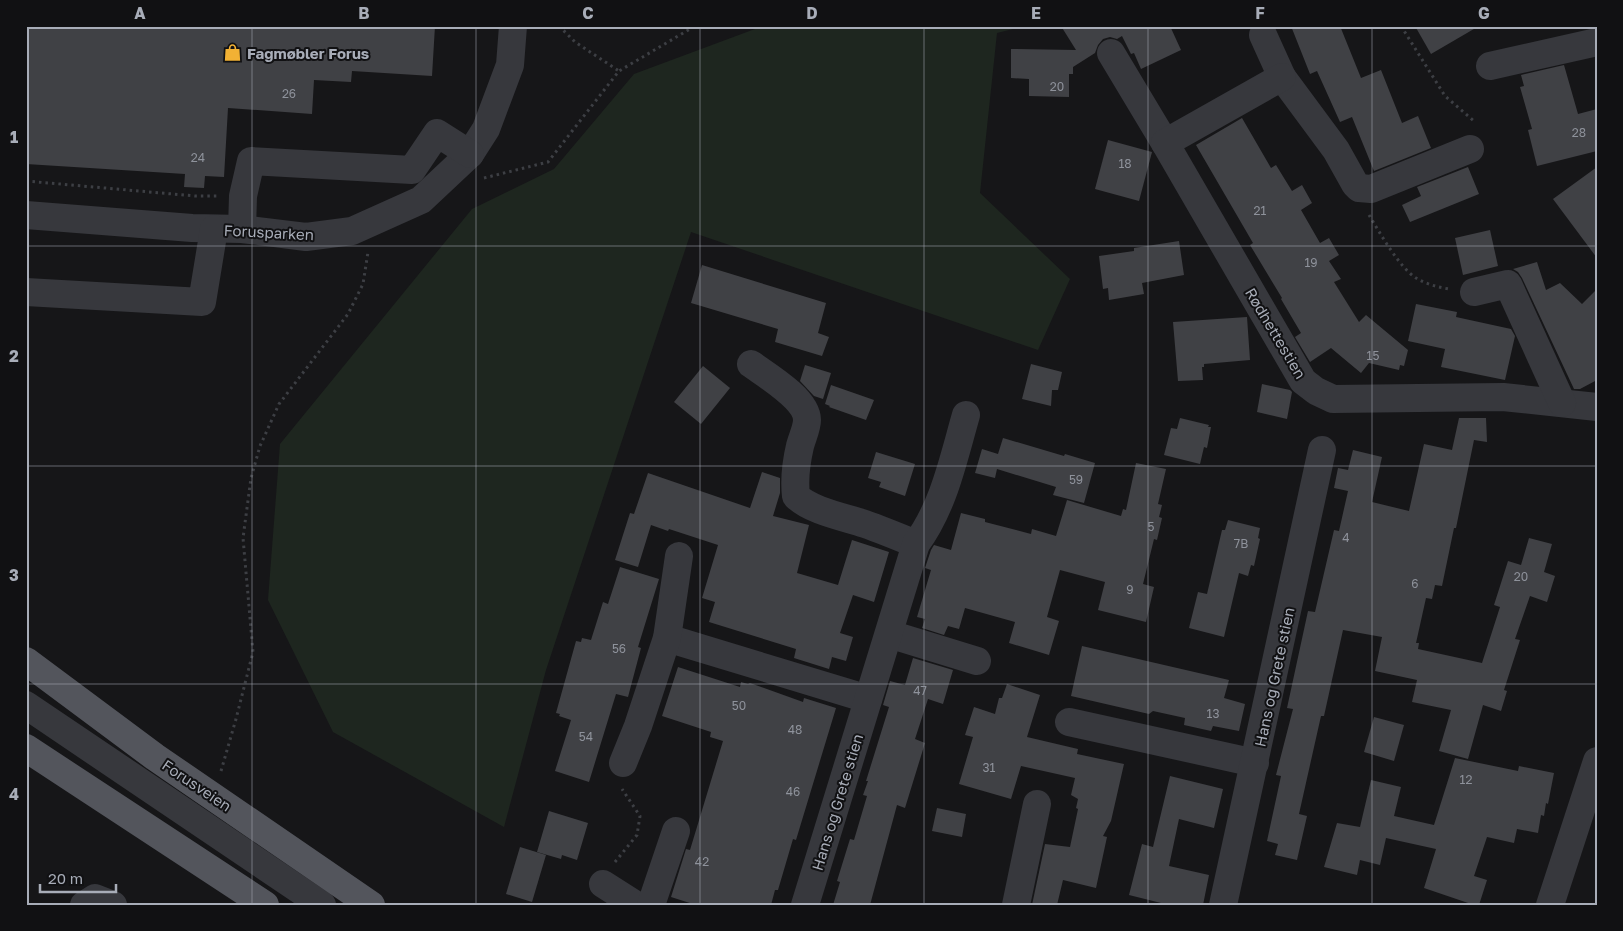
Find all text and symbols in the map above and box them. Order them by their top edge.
text: A [134,3,146,23]
text: B [358,3,370,23]
text: C [582,3,594,23]
text: D [806,3,818,23]
text: E [1031,3,1041,23]
text: F [1255,3,1265,23]
text: G [1478,3,1490,23]
shop icon: Fagmøbler Forus [223,43,243,63]
place label: Fagmøbler Forus [247,44,369,62]
house number: 20 [1050,79,1064,94]
house number: 26 [282,86,296,101]
house number: 28 [1572,125,1586,140]
text: 1 [10,127,18,147]
house number: 24 [191,150,205,165]
house number: 18 [1118,156,1132,171]
house number: 21 [1254,203,1267,218]
street label: Forusparken [223,221,315,243]
house number: 19 [1304,255,1318,270]
street label: Rødhettestien [1242,284,1310,382]
text: 2 [9,346,19,366]
house number: 15 [1367,348,1379,363]
house number: 59 [1069,472,1083,487]
house number: 5 [1148,519,1155,534]
house number: 4 [1342,530,1350,545]
house number: 7B [1234,536,1248,551]
text: 3 [9,565,19,585]
house number: 20 [1514,569,1528,584]
house number: 6 [1411,576,1419,591]
house number: 9 [1126,582,1134,597]
street label: Hans og Grete stien [1250,606,1298,748]
house number: 56 [612,641,626,656]
house number: 47 [913,683,927,698]
house number: 50 [732,698,746,713]
house number: 13 [1207,706,1219,721]
house number: 48 [788,722,802,737]
house number: 54 [579,729,593,744]
street label: Hans og Grete stien [808,731,866,873]
street label: Forusveien [159,755,235,815]
house number: 31 [983,760,996,775]
house number: 12 [1460,772,1472,787]
text: 4 [9,784,19,804]
house number: 46 [786,784,800,799]
house number: 42 [695,854,709,869]
scale bar [40,861,116,893]
text: 20 m [48,869,83,887]

